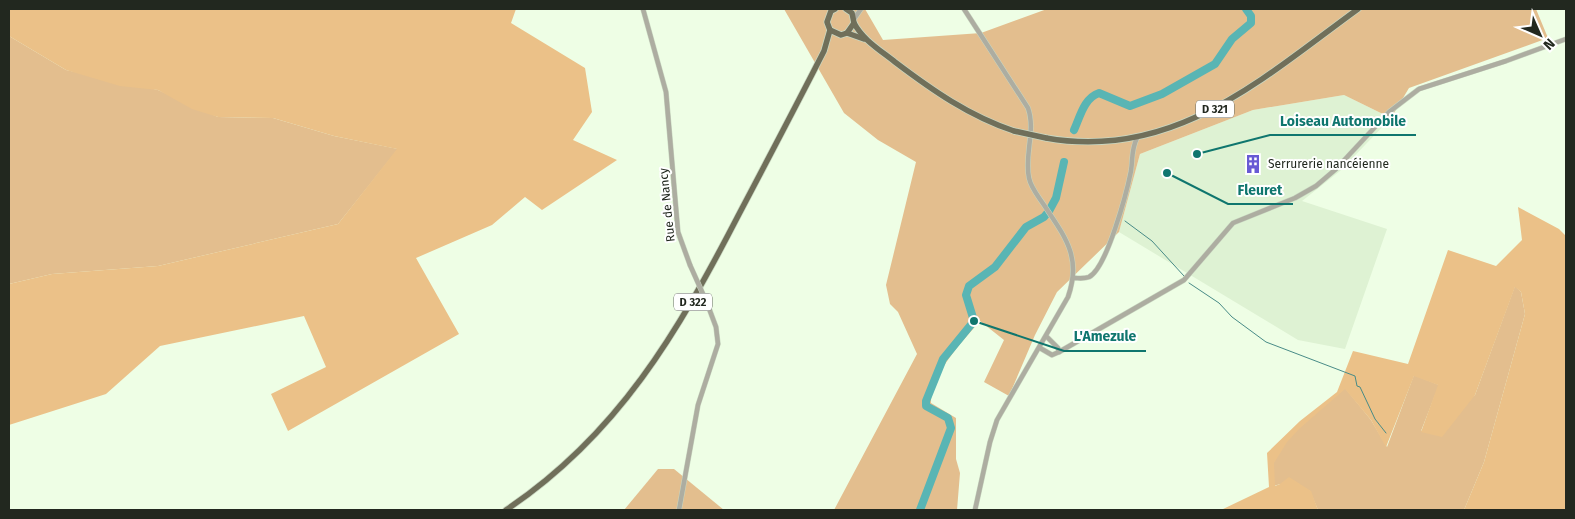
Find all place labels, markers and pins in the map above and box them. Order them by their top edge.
callout: Loiseau Automobile [1270,106,1416,135]
building icon: Serrurerie nancéienne [1242,153,1264,175]
place label: Serrurerie nancéienne [1268,157,1389,171]
callout: Fleuret [1228,175,1293,204]
callout: L'Amezule [1064,322,1146,351]

